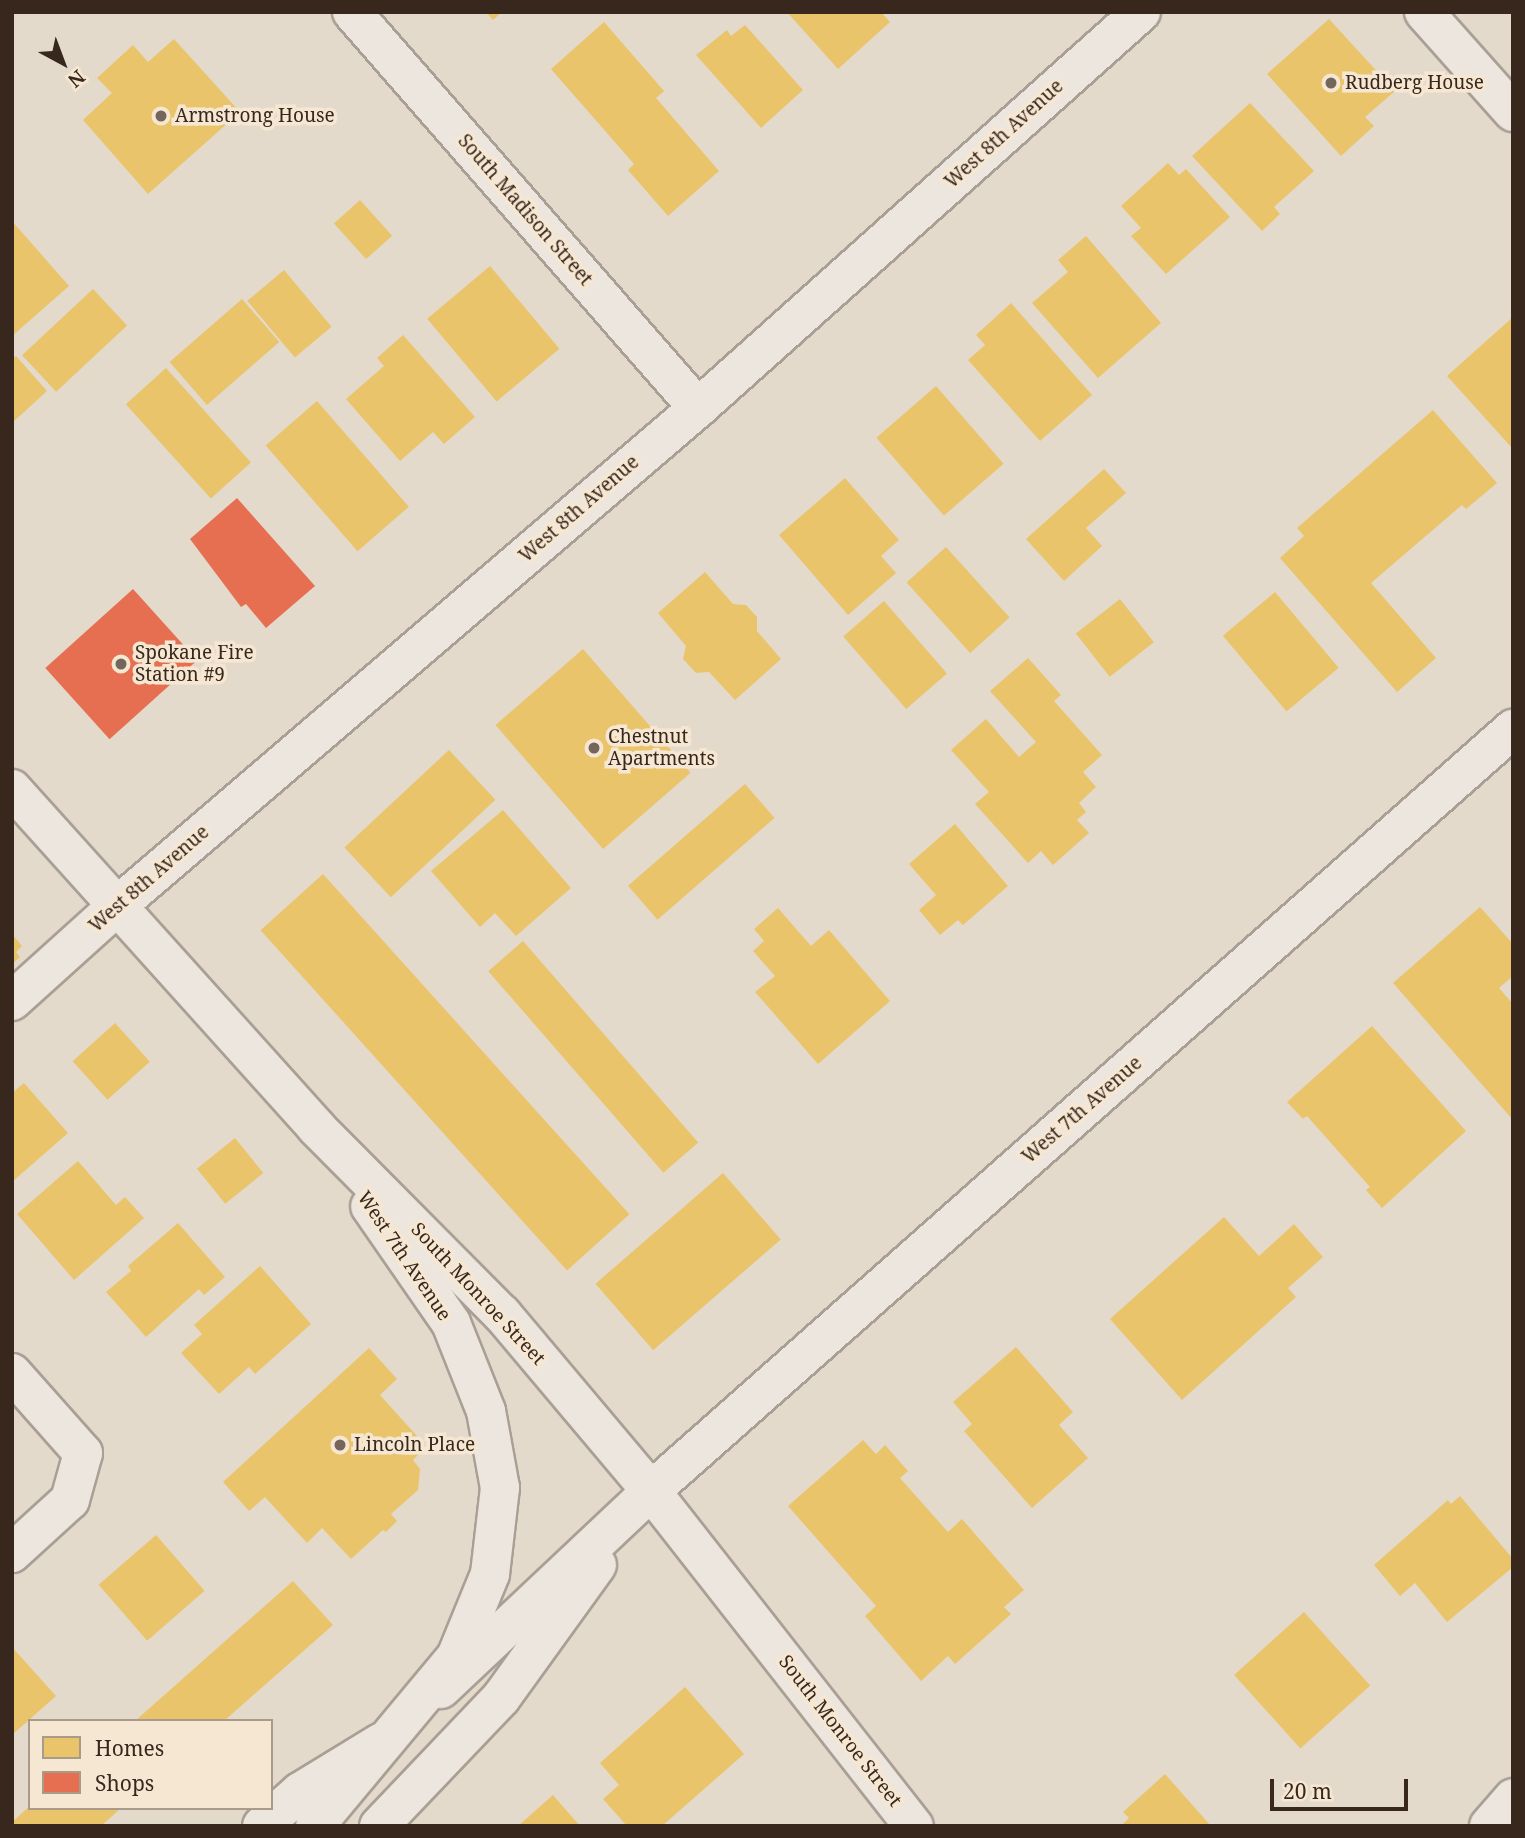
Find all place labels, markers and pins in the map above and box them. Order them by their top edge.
place label: Rudberg House [1345,72,1484,94]
marker: Rudberg House [1323,75,1339,91]
place label: Armstrong House [175,105,335,127]
marker: Armstrong House [153,108,169,124]
place label: Spokane Fire Station #9 [135,642,254,686]
marker: Spokane Fire Station #9 [113,656,129,672]
place label: Chestnut Apartments [608,726,715,770]
marker: Chestnut Apartments [586,740,602,756]
place label: Lincoln Place [354,1434,475,1456]
marker: Lincoln Place [332,1437,348,1453]

